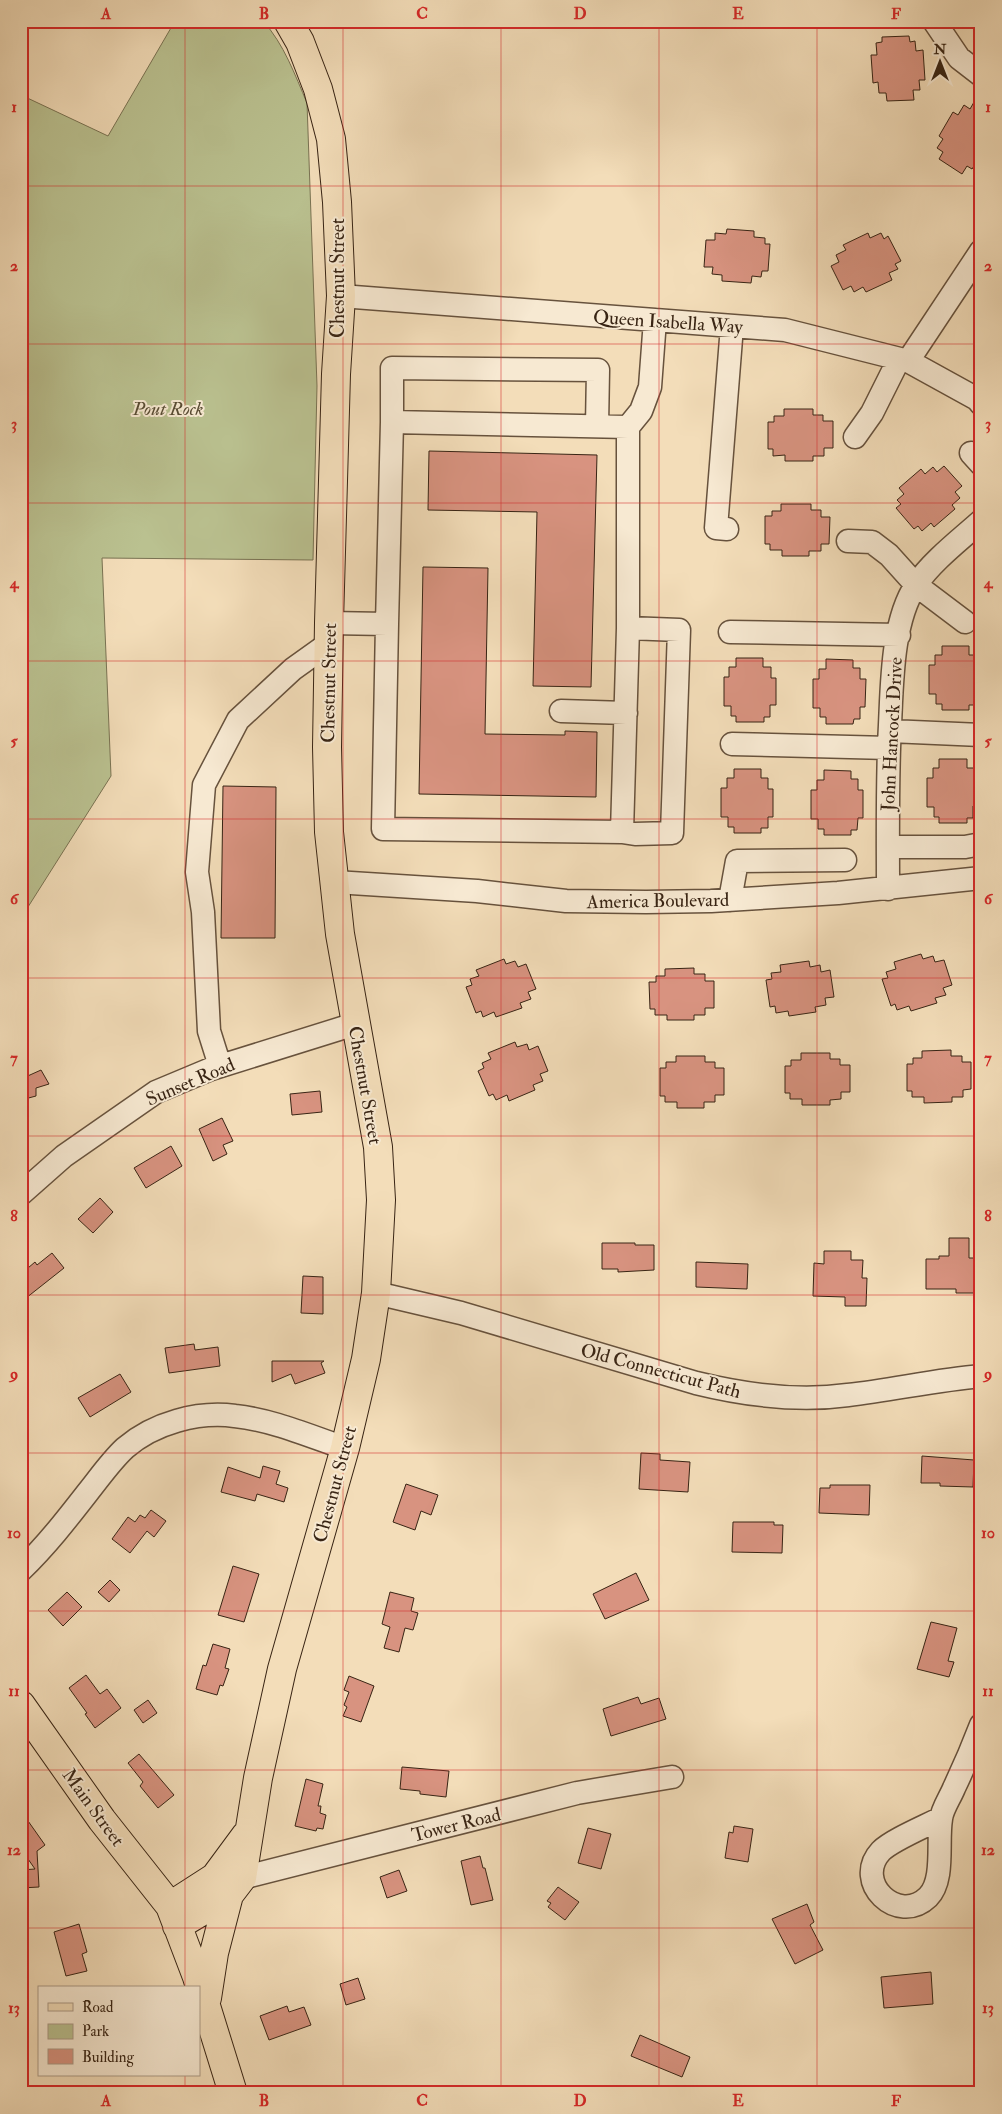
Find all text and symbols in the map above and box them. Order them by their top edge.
text: A [100,4,112,24]
text: B [259,4,269,24]
text: C [416,4,428,24]
text: D [573,4,587,24]
text: E [732,4,744,24]
text: F [891,4,901,24]
north arrow [914,38,964,88]
text: N [933,41,947,58]
text: 1 [11,97,17,117]
text: 1 [985,97,991,117]
street label: Chestnut Street [326,218,350,338]
text: 2 [10,256,18,276]
text: 2 [984,256,992,276]
street label: Queen Isabella Way [592,305,744,339]
park label: Pout Rock [132,397,204,421]
text: 3 [11,414,17,434]
text: 3 [985,414,991,434]
text: 4 [9,573,20,593]
text: 4 [983,573,994,593]
street label: Chestnut Street [316,623,342,743]
street label: John Hancock Drive [876,656,908,813]
text: 5 [10,731,18,751]
text: 5 [984,731,992,751]
street label: America Boulevard [586,888,730,914]
text: 6 [10,889,20,909]
text: 6 [984,889,994,909]
street label: Chestnut Street [343,1024,387,1146]
text: 7 [10,1048,18,1068]
text: 7 [984,1048,992,1068]
street label: Sunset Road [142,1052,239,1111]
text: 8 [10,1206,18,1226]
text: 8 [984,1206,992,1226]
street label: Old Connecticut Path [578,1338,744,1404]
text: 9 [8,1364,18,1384]
text: 9 [982,1364,992,1384]
street label: Chestnut Street [308,1423,362,1545]
text: 10 [7,1523,21,1543]
text: 10 [981,1523,995,1543]
text: 11 [8,1681,20,1701]
text: 11 [982,1681,994,1701]
street label: Main Street [57,1764,130,1851]
street label: Tower Road [409,1802,504,1848]
text: 12 [7,1840,21,1860]
text: 12 [981,1840,995,1860]
legend [38,1986,200,2076]
text: 13 [8,1998,20,2018]
text: Road [82,1998,114,2017]
text: 13 [982,1998,994,2018]
text: Park [82,2022,109,2041]
text: Building [82,2048,134,2067]
text: A [100,2091,112,2111]
text: B [259,2091,269,2111]
text: C [416,2091,428,2111]
text: D [573,2091,587,2111]
text: E [732,2091,744,2111]
text: F [891,2091,901,2111]

